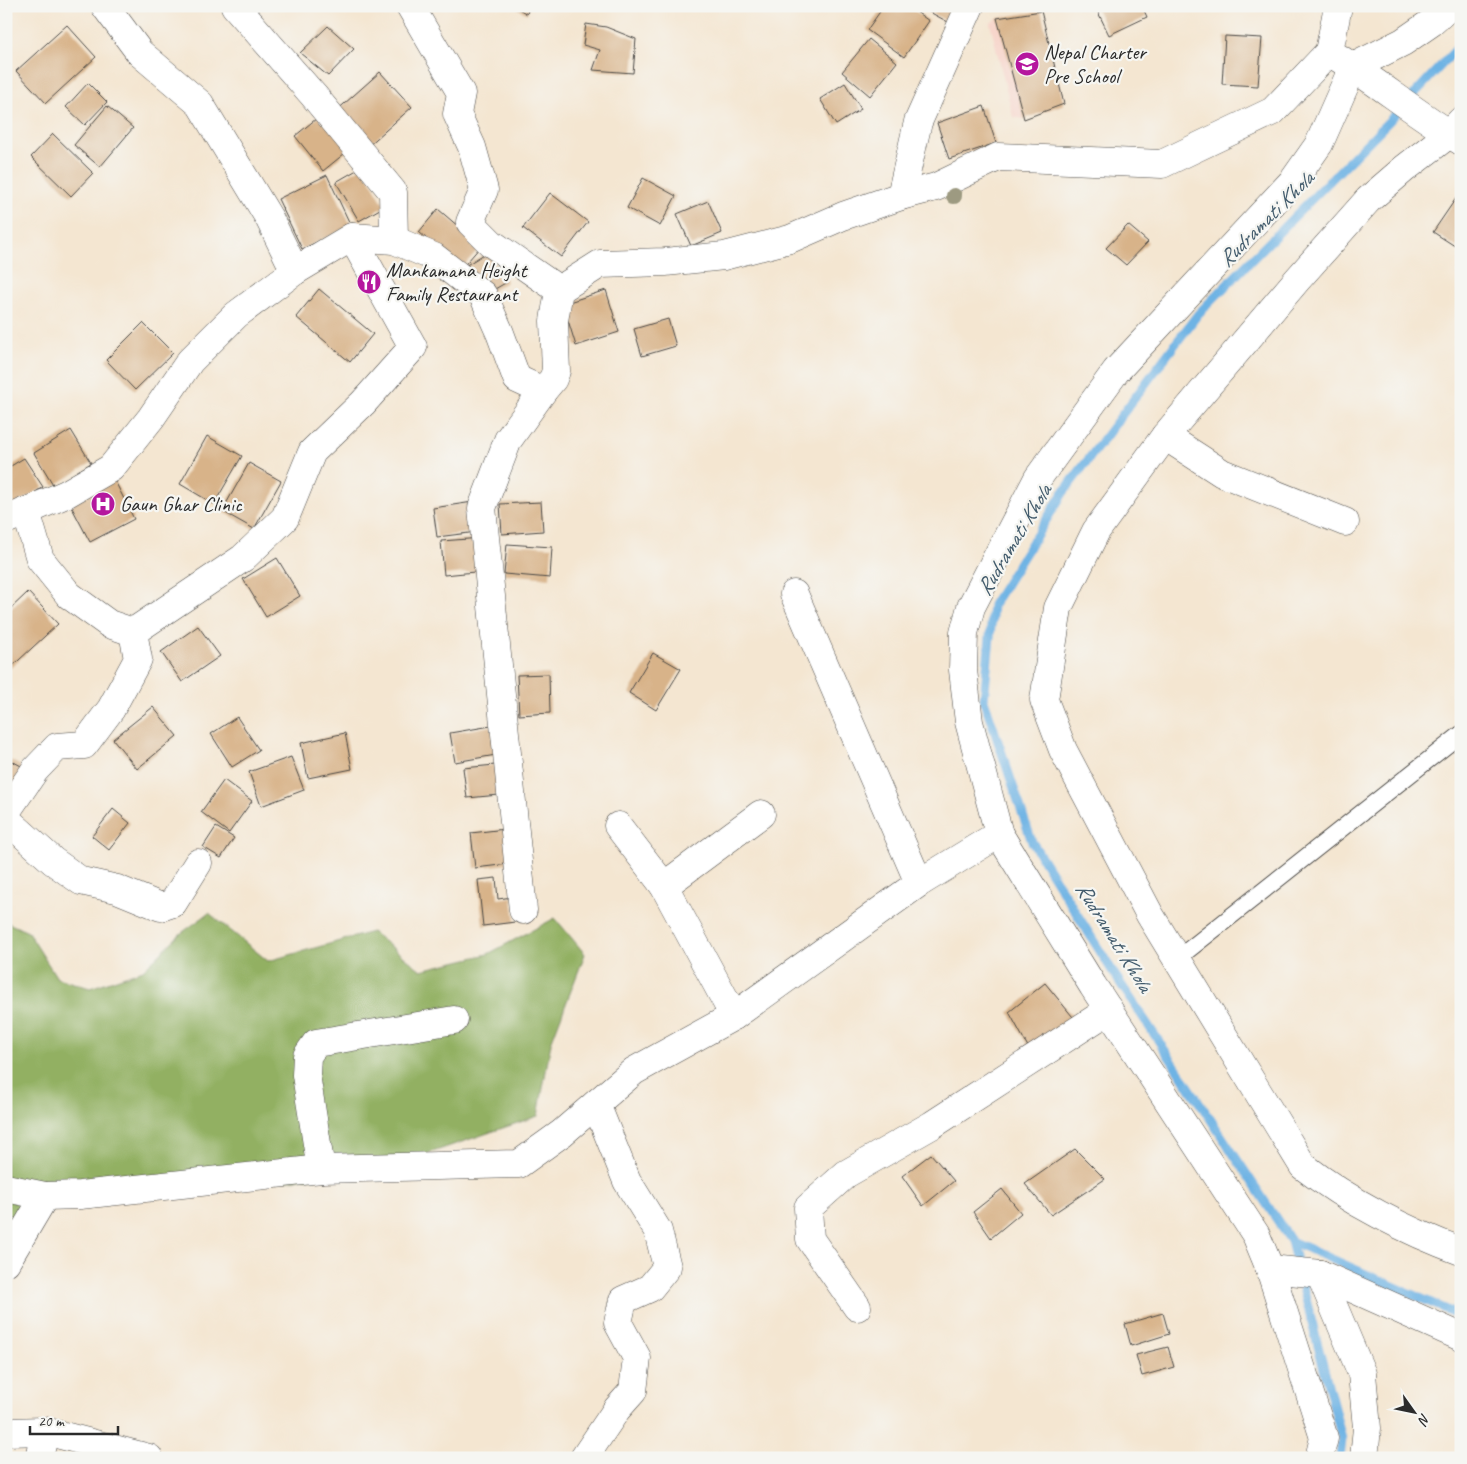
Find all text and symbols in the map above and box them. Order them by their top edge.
place label: Nepal Charter Pre School [1044,39,1147,89]
school or university icon: Nepal Charter Pre School [1014,51,1040,77]
water label: Rudramati Khola [1212,163,1322,273]
place label: Mankamana Height Family Restaurant [386,257,528,307]
restaurant icon: Mankamana Height Family Restaurant [356,269,382,295]
water label: Rudramati Khola [970,477,1060,600]
hospital icon: Gaun Ghar Clinic [90,491,116,517]
place label: Gaun Ghar Clinic [120,491,243,517]
water label: Rudramati Khola [1069,877,1160,1000]
north arrow [1390,1386,1440,1436]
scale bar [30,1404,118,1436]
text: N [1414,1411,1434,1429]
text: 20 m [38,1412,65,1431]

